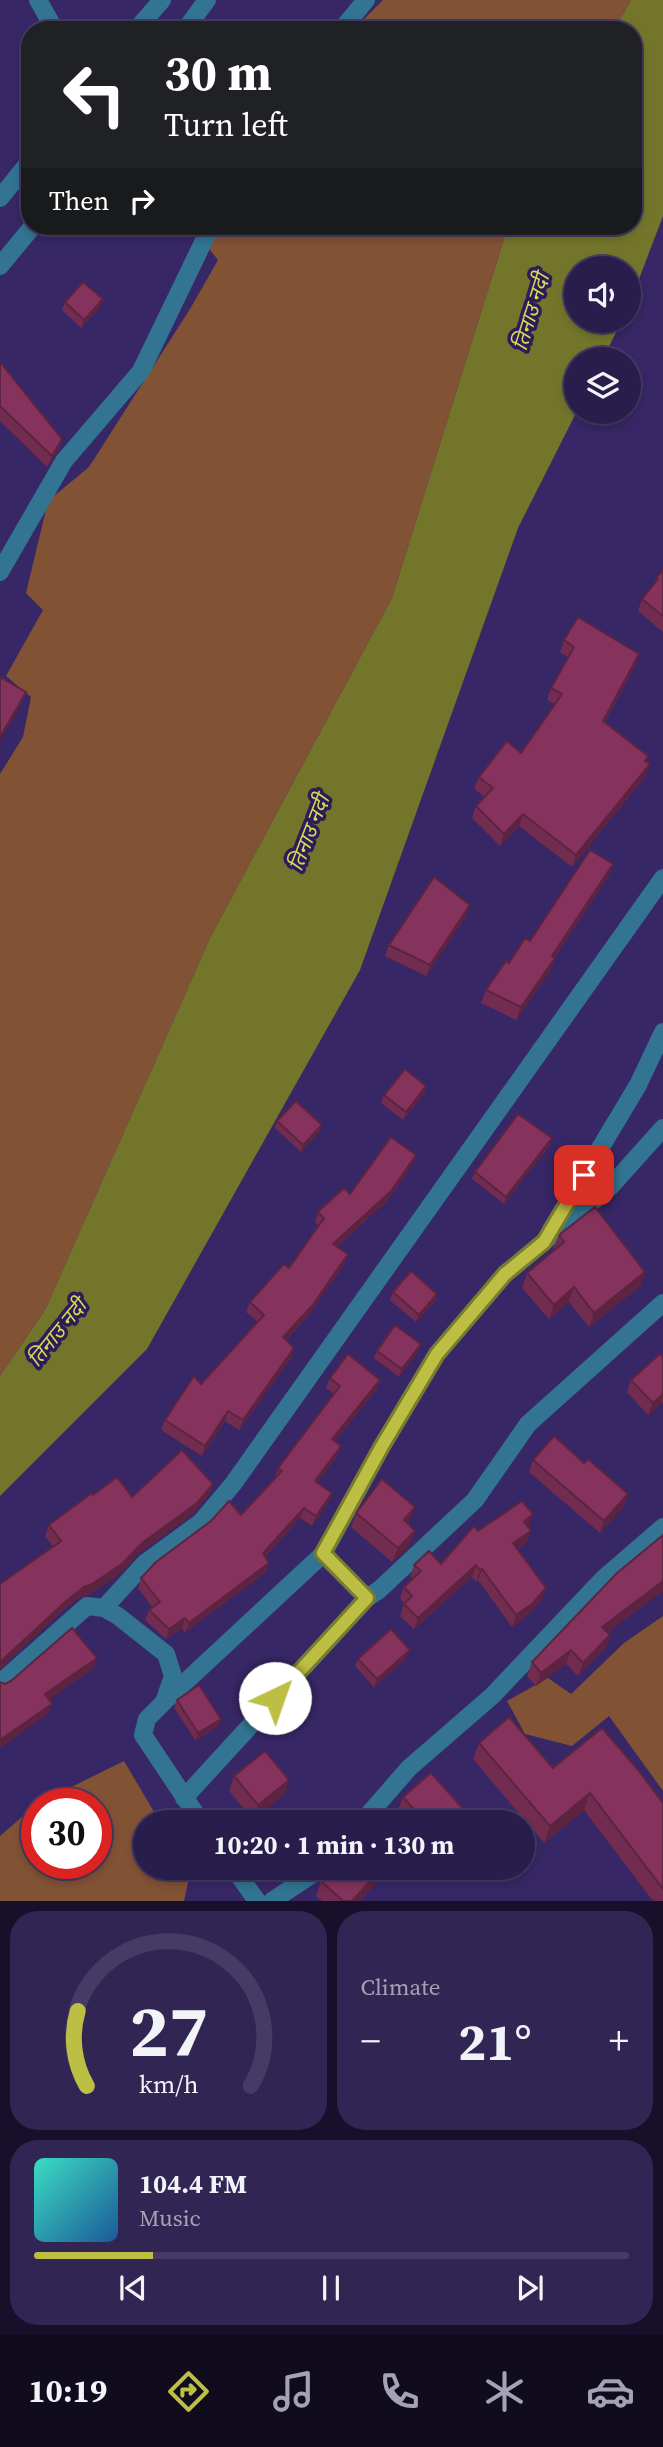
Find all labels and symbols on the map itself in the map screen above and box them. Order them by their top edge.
water label: तिनाउ नदी [505,266,557,354]
water label: तिनाउ नदी [281,787,338,875]
pin [554,1145,614,1205]
water label: तिनाउ नदी [20,1290,95,1373]
position arrow [238,1661,312,1735]
speed limit sign: 30 [21,1788,112,1879]

